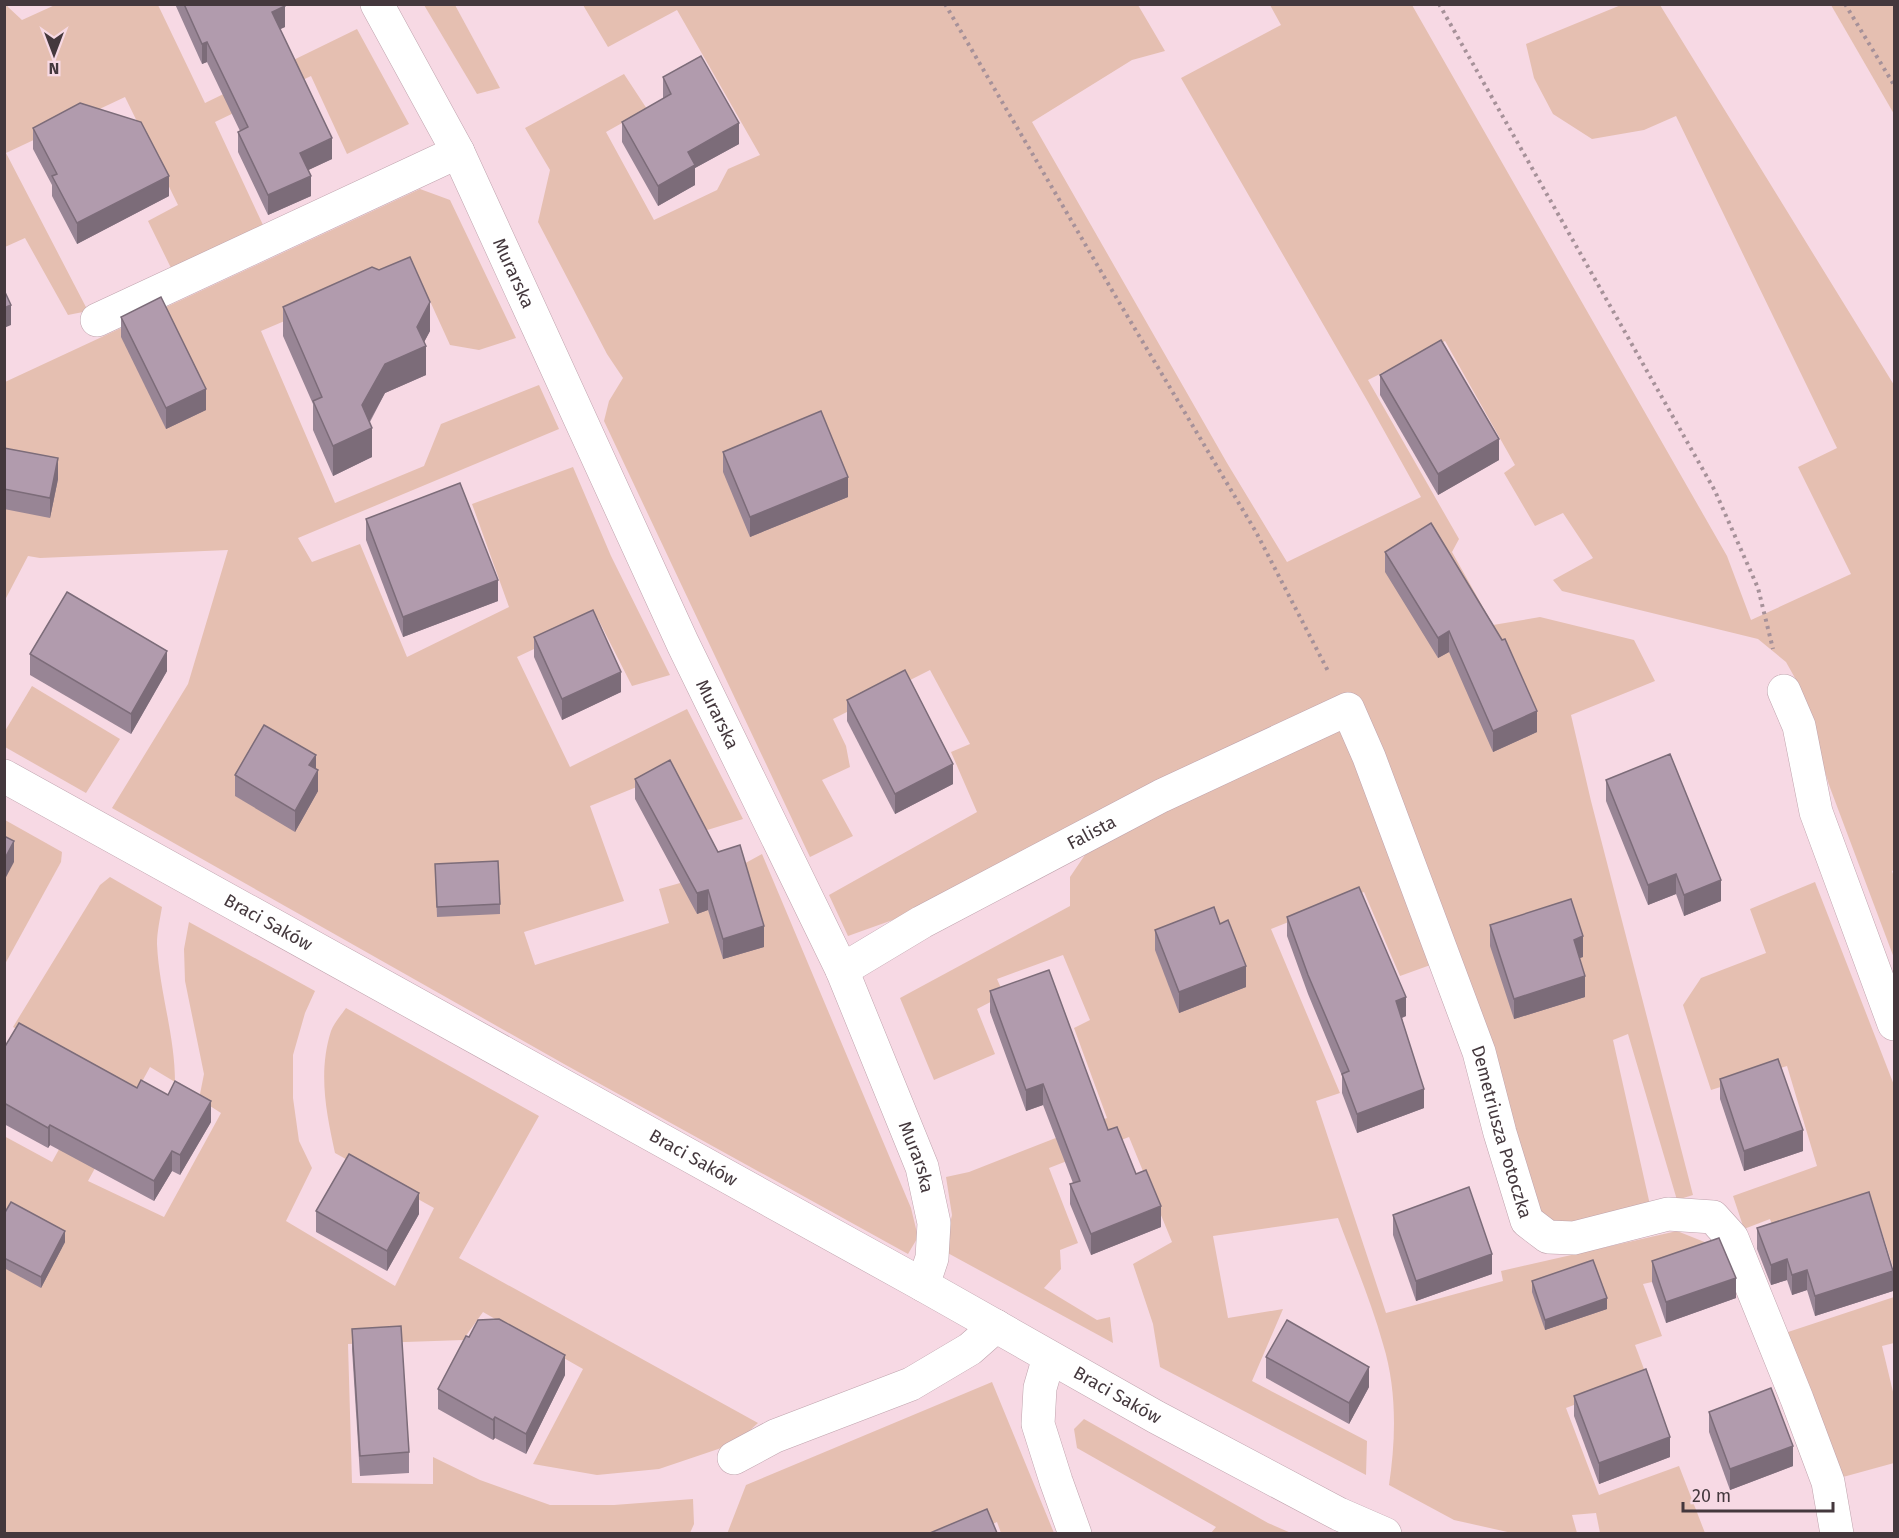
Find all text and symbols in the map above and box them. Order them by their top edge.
north arrow [24,24,84,84]
text: N [49,59,59,78]
street label: Murarska [488,235,539,312]
street label: Murarska [691,676,744,753]
street label: Falista [1063,811,1120,855]
street label: Braci Saków [220,889,316,956]
street label: Demetriusza Potoczka [1466,1042,1537,1221]
street label: Murarska [894,1118,938,1195]
street label: Braci Saków [645,1125,741,1191]
street label: Braci Saków [1070,1362,1165,1429]
scale bar [1683,1475,1833,1513]
text: 20 m [1692,1485,1731,1507]

